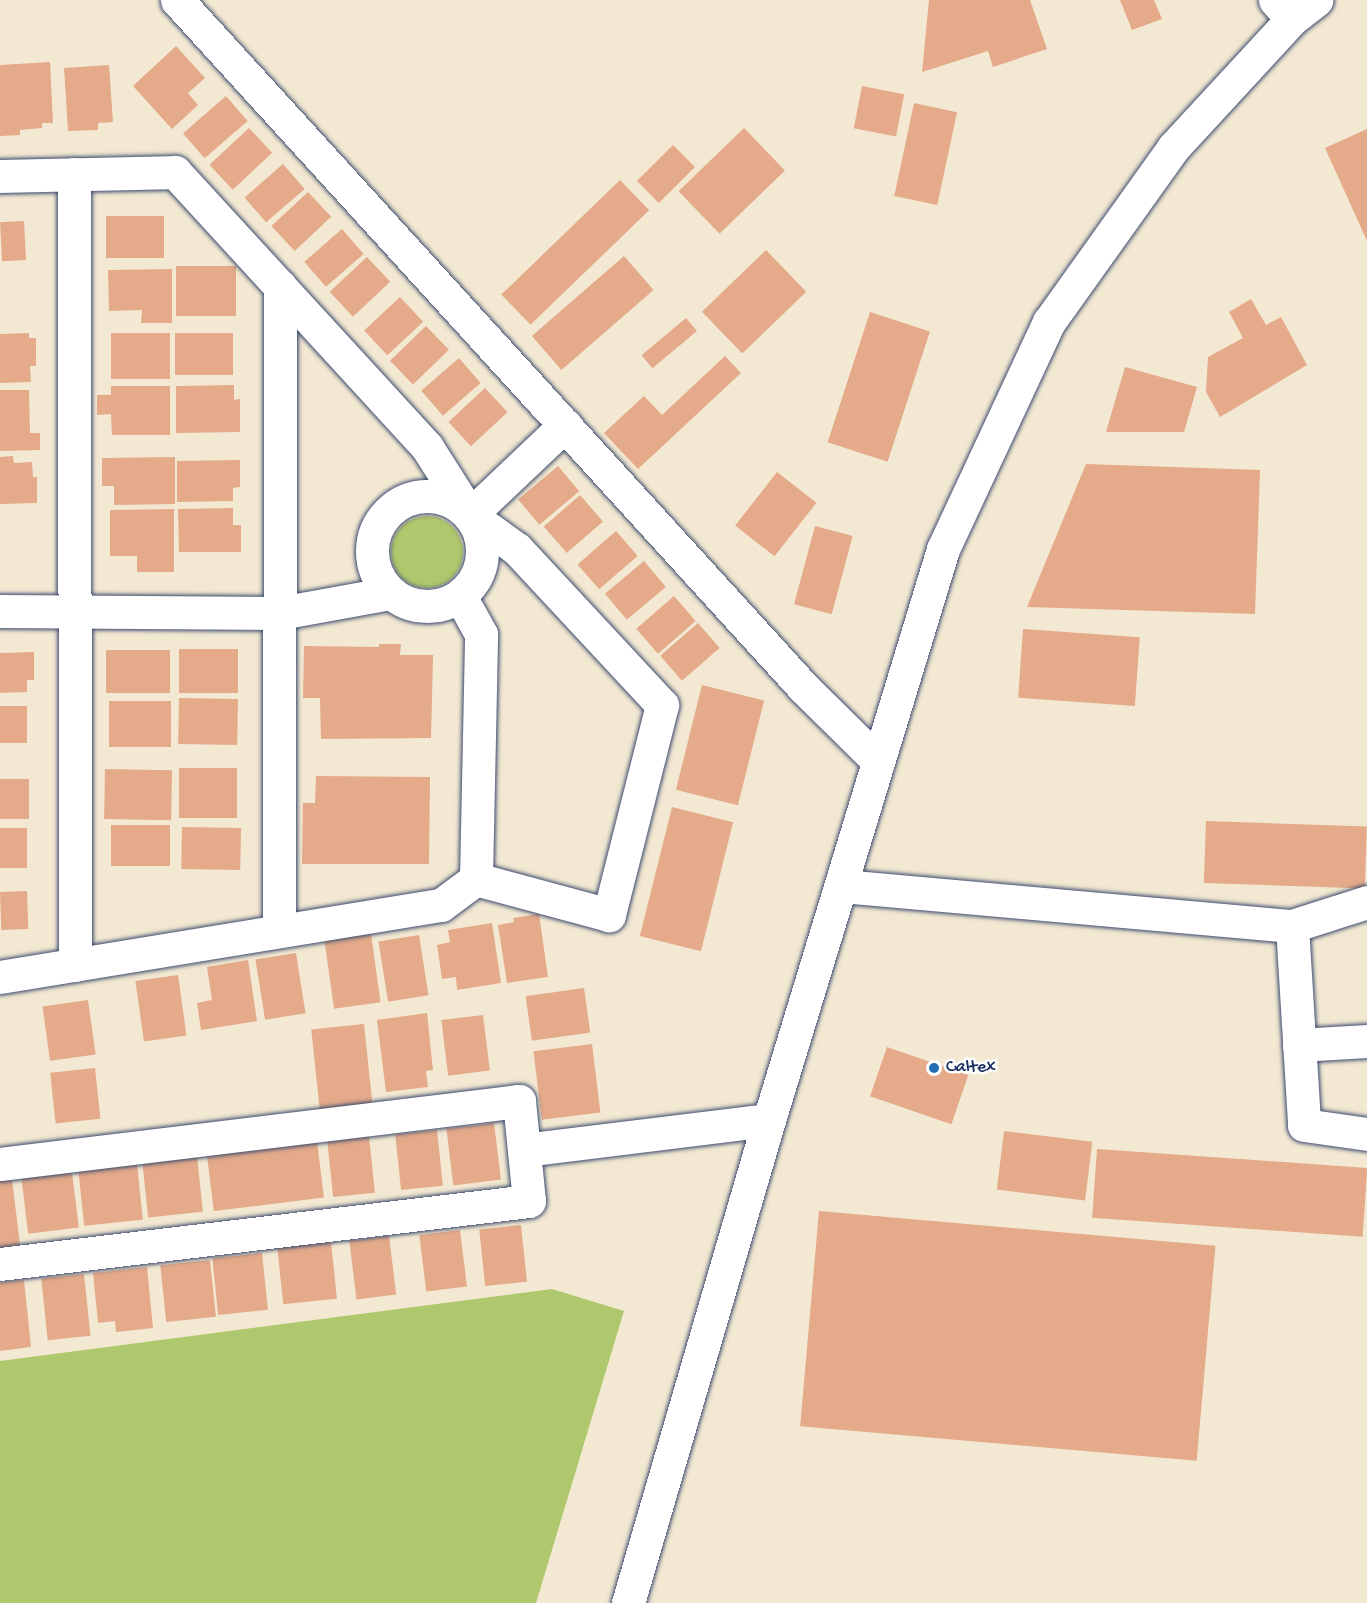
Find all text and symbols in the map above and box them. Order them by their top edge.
place label: Caltex [946,1057,996,1079]
marker: Caltex [927,1061,941,1075]

